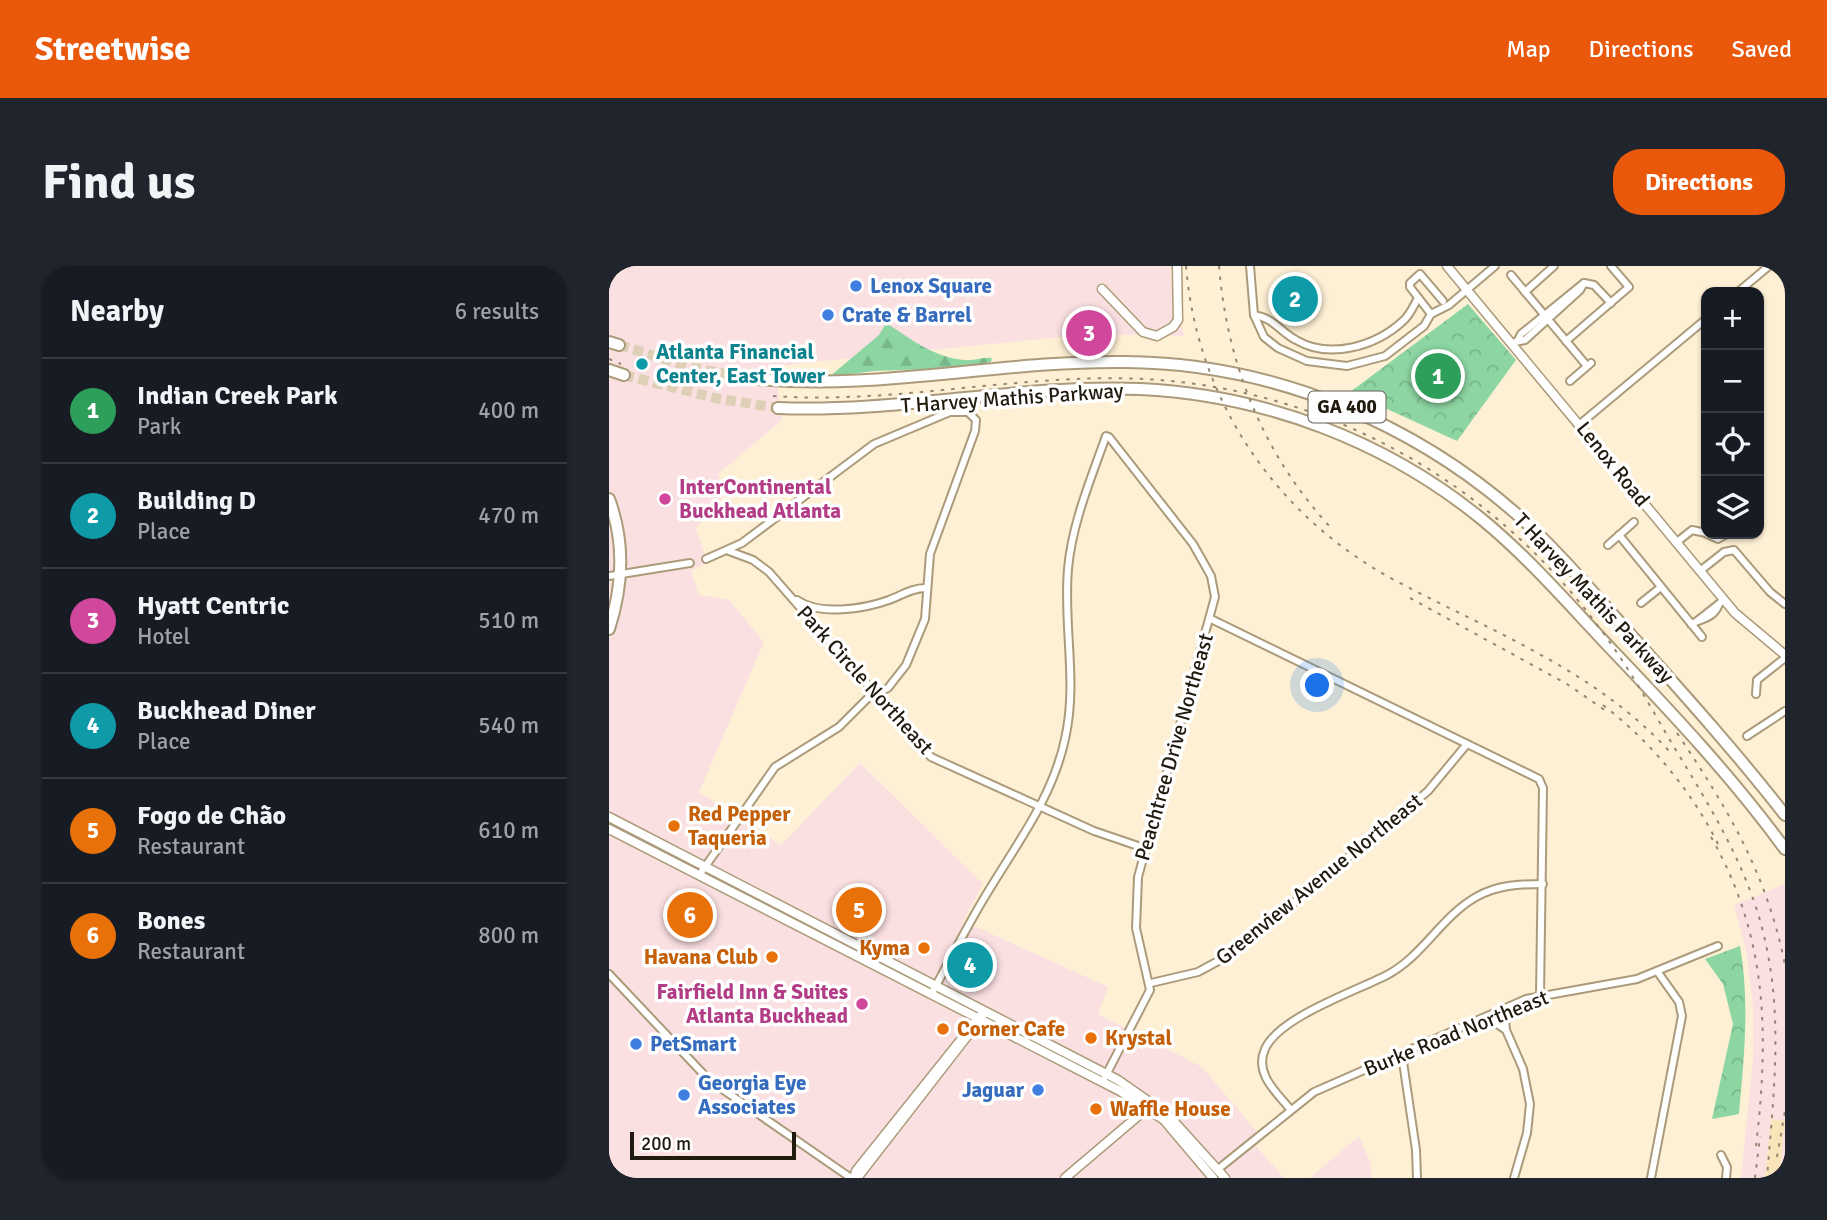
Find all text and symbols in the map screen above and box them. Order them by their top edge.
text: Streetwise [35,29,191,70]
text: Map [1506,34,1551,64]
text: Directions [1589,34,1694,64]
text: Saved [1732,34,1792,64]
button: Directions [1613,149,1785,215]
text: Find us [42,152,195,212]
place label: Lenox Square [870,273,992,299]
pin: 2 [1272,273,1318,325]
marker: Lenox Square [848,278,864,294]
map controls [1701,287,1764,539]
button: + [1701,287,1764,350]
text: Nearby [70,293,164,330]
text: 6 results [455,297,539,326]
place label: Crate & Barrel [842,302,972,328]
marker: Crate & Barrel [820,307,836,323]
pin: 3 [1066,307,1112,359]
place label: Atlanta Financial Center, East Tower [656,339,826,389]
pin: 1 [1415,350,1461,402]
button: − [1701,350,1764,413]
marker: Atlanta Financial Center, East Tower [634,356,650,372]
street label: T Harvey Mathis Parkway [900,377,1124,419]
text: Indian Creek Park [137,380,338,412]
road number: GA 400 [1309,391,1385,422]
text: 1 [87,396,99,425]
text: 400 m [478,396,539,425]
text: Park [137,412,181,441]
button: locate [1701,413,1764,476]
street label: Lenox Road [1571,416,1655,512]
place label: InterContinental Buckhead Atlanta [679,474,841,524]
button: layers [1701,476,1764,539]
text: Building D [137,485,256,517]
marker: InterContinental Buckhead Atlanta [657,491,673,507]
text: 2 [87,501,99,530]
text: 470 m [478,501,539,530]
street label: T Harvey Mathis Parkway [1508,507,1680,689]
text: Place [137,517,191,546]
text: Hyatt Centric [137,590,289,622]
street label: Park Circle Northeast [791,600,939,760]
text: 3 [87,606,99,635]
text: 510 m [478,606,539,635]
text: Hotel [137,622,190,651]
street label: Peachtree Drive Northeast [1129,630,1219,864]
your location [1300,668,1334,702]
text: Buckhead Diner [137,695,316,727]
text: 4 [87,711,99,740]
text: 540 m [478,711,539,740]
text: Place [137,727,191,756]
street label: Greenview Avenue Northeast [1210,788,1428,970]
text: Fogo de Chão [137,800,286,832]
place label: Red Pepper Taqueria [688,801,791,851]
text: 5 [87,816,99,845]
text: 610 m [478,816,539,845]
marker: Red Pepper Taqueria [666,818,682,834]
text: Restaurant [137,832,245,861]
pin: 5 [836,884,882,936]
pin: 6 [667,889,713,941]
text: Bones [137,905,205,937]
text: 6 [87,921,99,950]
text: 800 m [478,921,539,950]
place label: Kyma [859,935,910,961]
text: Restaurant [137,937,245,966]
pin: 4 [947,939,993,991]
marker: Kyma [916,940,932,956]
place label: Havana Club [644,944,758,970]
marker: Havana Club [764,949,780,965]
place label: Fairfield Inn & Suites Atlanta Buckhead [656,979,848,1029]
street label: Burke Road Northeast [1360,984,1552,1082]
marker: Fairfield Inn & Suites Atlanta Buckhead [854,996,870,1012]
place label: Corner Cafe [957,1016,1065,1042]
marker: Corner Cafe [935,1021,951,1037]
place label: Krystal [1105,1025,1172,1051]
marker: Krystal [1083,1030,1099,1046]
place label: PetSmart [650,1031,737,1057]
marker: PetSmart [628,1036,644,1052]
place label: Georgia Eye Associates [698,1070,806,1120]
place label: Jaguar [962,1077,1025,1103]
marker: Jaguar [1030,1082,1046,1098]
marker: Georgia Eye Associates [676,1087,692,1103]
place label: Waffle House [1110,1096,1231,1122]
marker: Waffle House [1088,1101,1104,1117]
scale bar [630,1129,796,1161]
text: 200 m [641,1132,691,1156]

